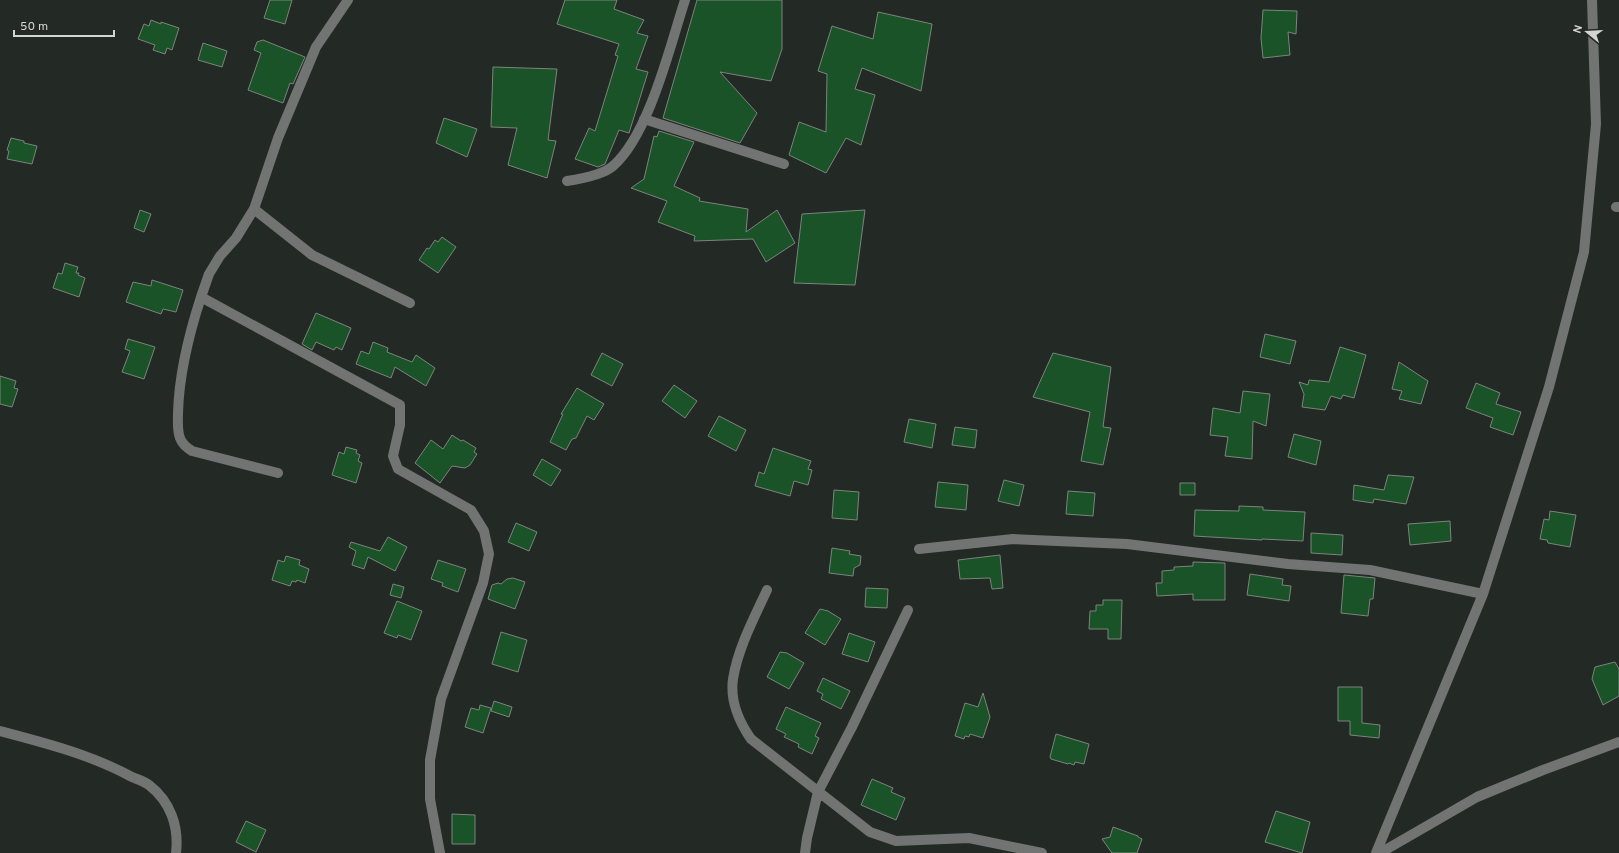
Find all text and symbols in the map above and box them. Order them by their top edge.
scale bar [14,12,114,38]
north arrow [1567,12,1607,52]
text: 50 m [20,19,48,35]
text: N [1571,23,1586,35]

